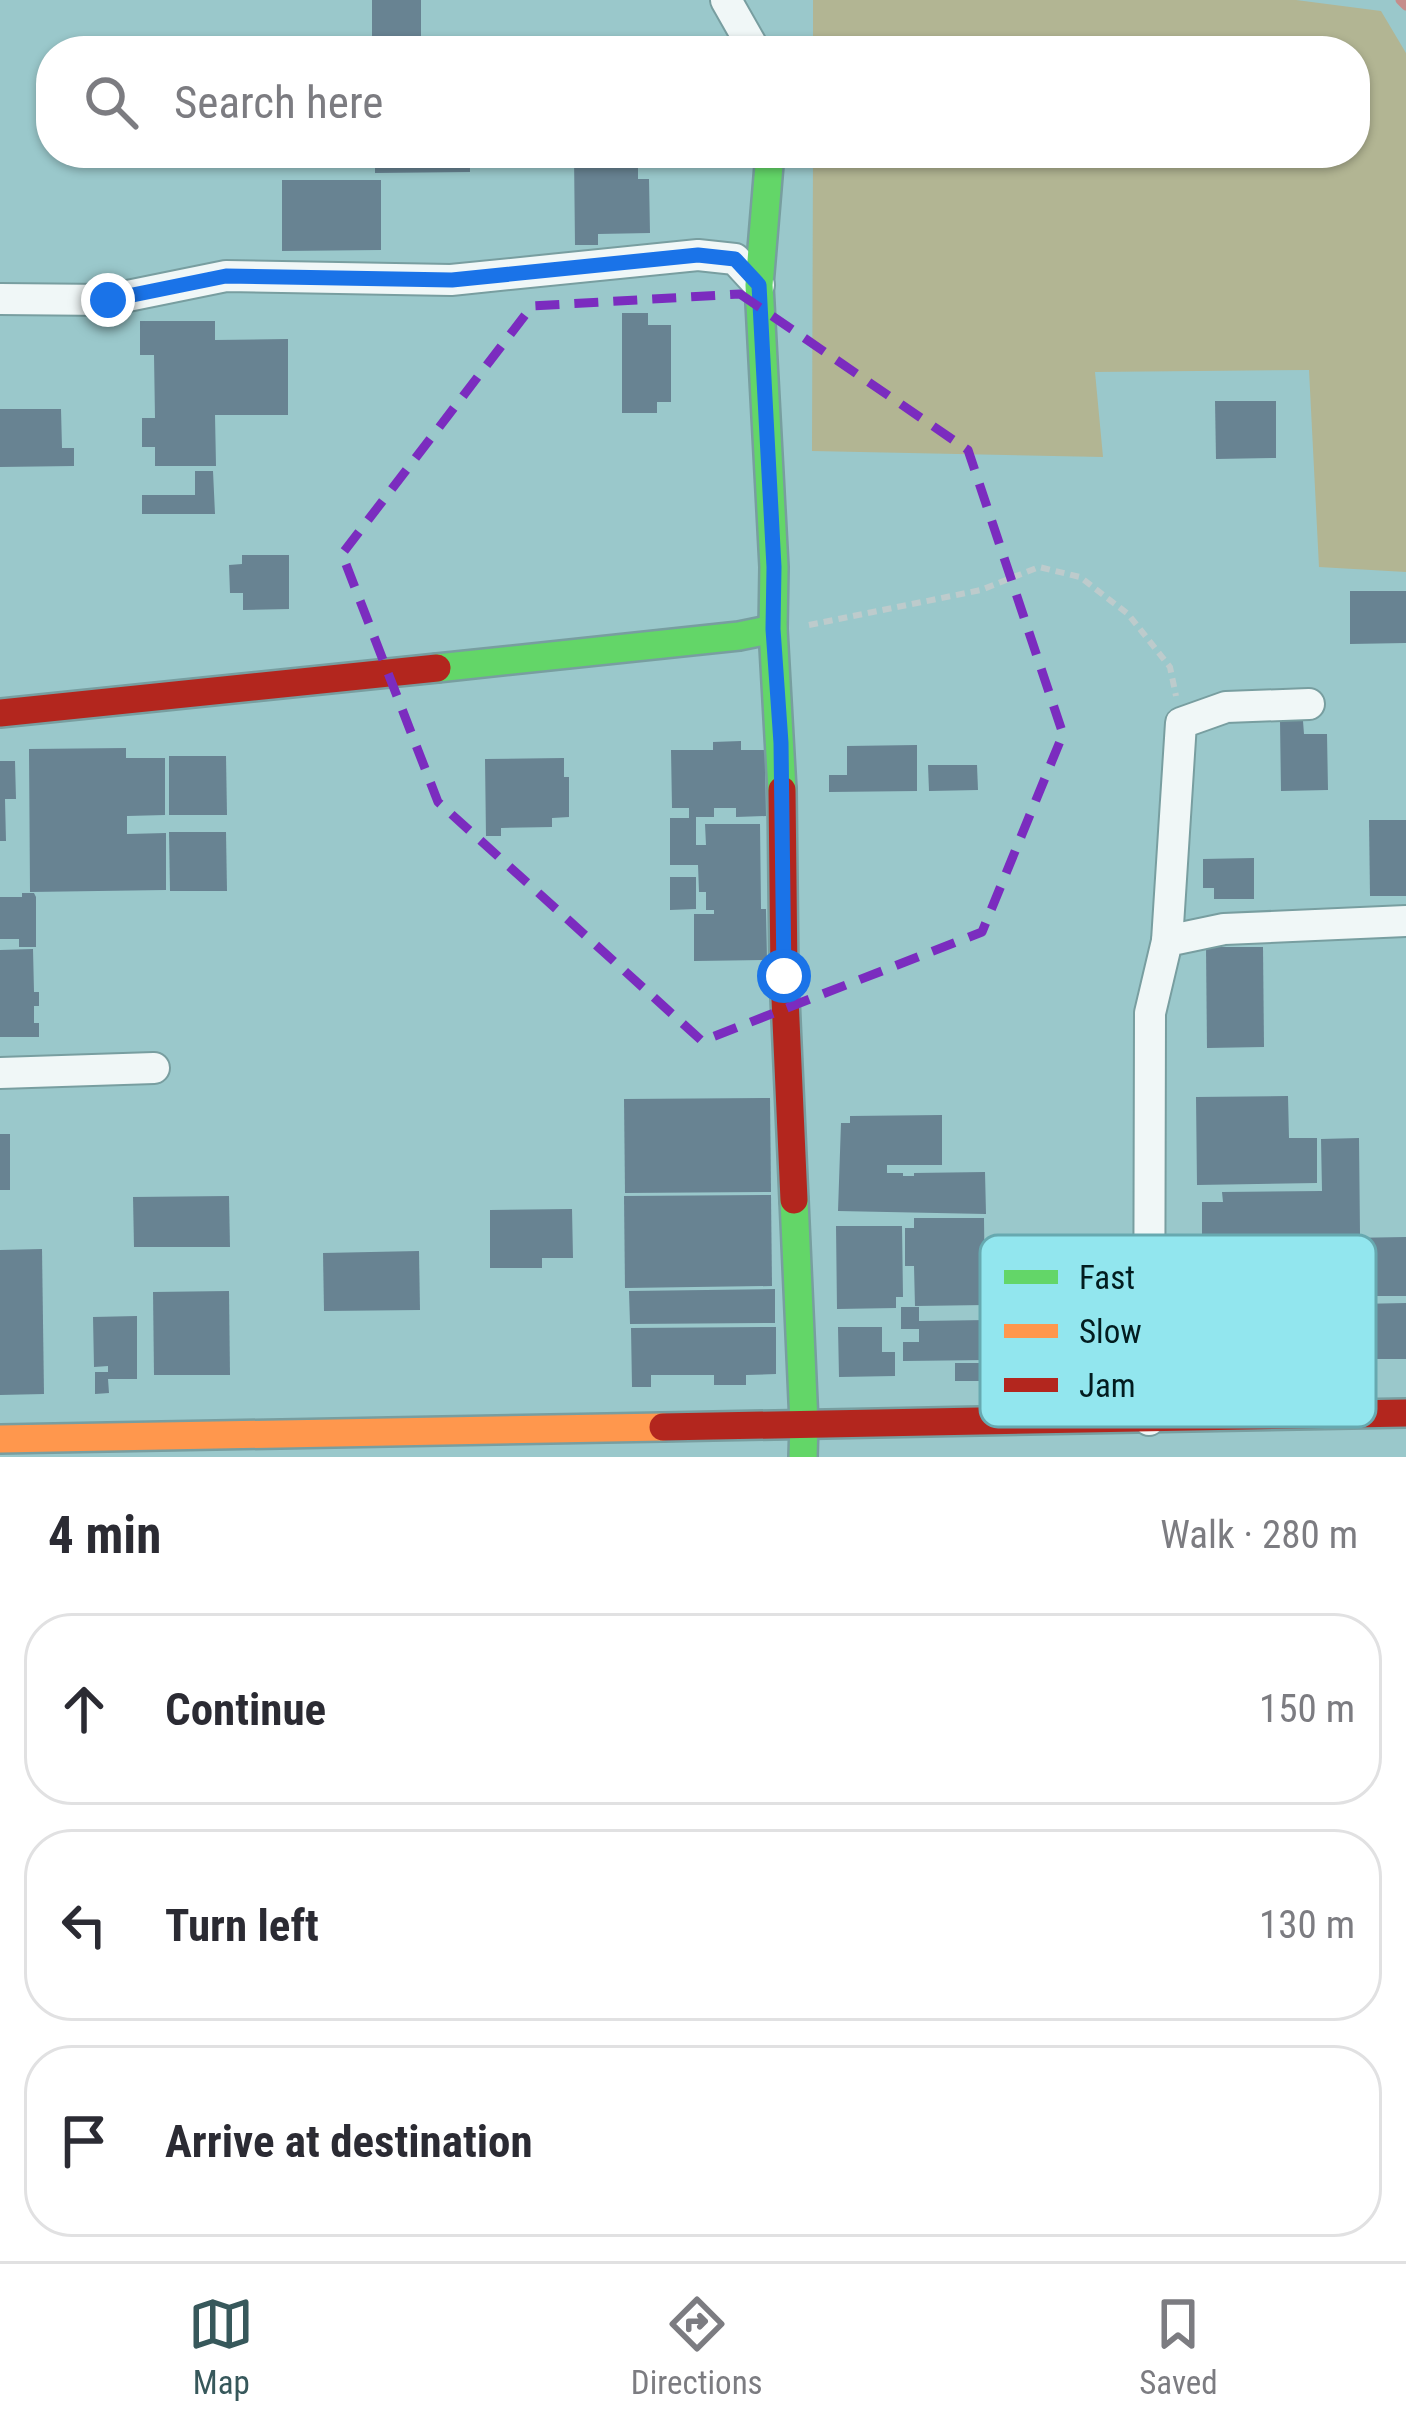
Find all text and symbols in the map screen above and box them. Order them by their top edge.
search box [36,36,1370,168]
icon: search [78,69,144,135]
text: Search here [174,76,383,129]
route end [81,273,135,327]
route start [757,949,811,1003]
legend [980,1235,1376,1427]
text: Fast [1079,1258,1135,1297]
text: Slow [1079,1312,1142,1351]
text: Jam [1079,1366,1136,1405]
text: 4 min [48,1506,161,1565]
text: Walk · 280 m [1160,1512,1358,1558]
icon: ahead [51,1676,117,1742]
text: Continue [165,1683,326,1736]
text: 150 m [1259,1686,1355,1732]
icon: left [51,1892,117,1958]
text: Turn left [165,1899,319,1952]
text: 130 m [1259,1902,1355,1948]
icon: arrive [51,2108,117,2174]
text: Arrive at destination [165,2115,533,2168]
tab: Map [188,2291,254,2402]
tab: Directions [631,2291,763,2402]
tab: Saved [1139,2291,1218,2402]

